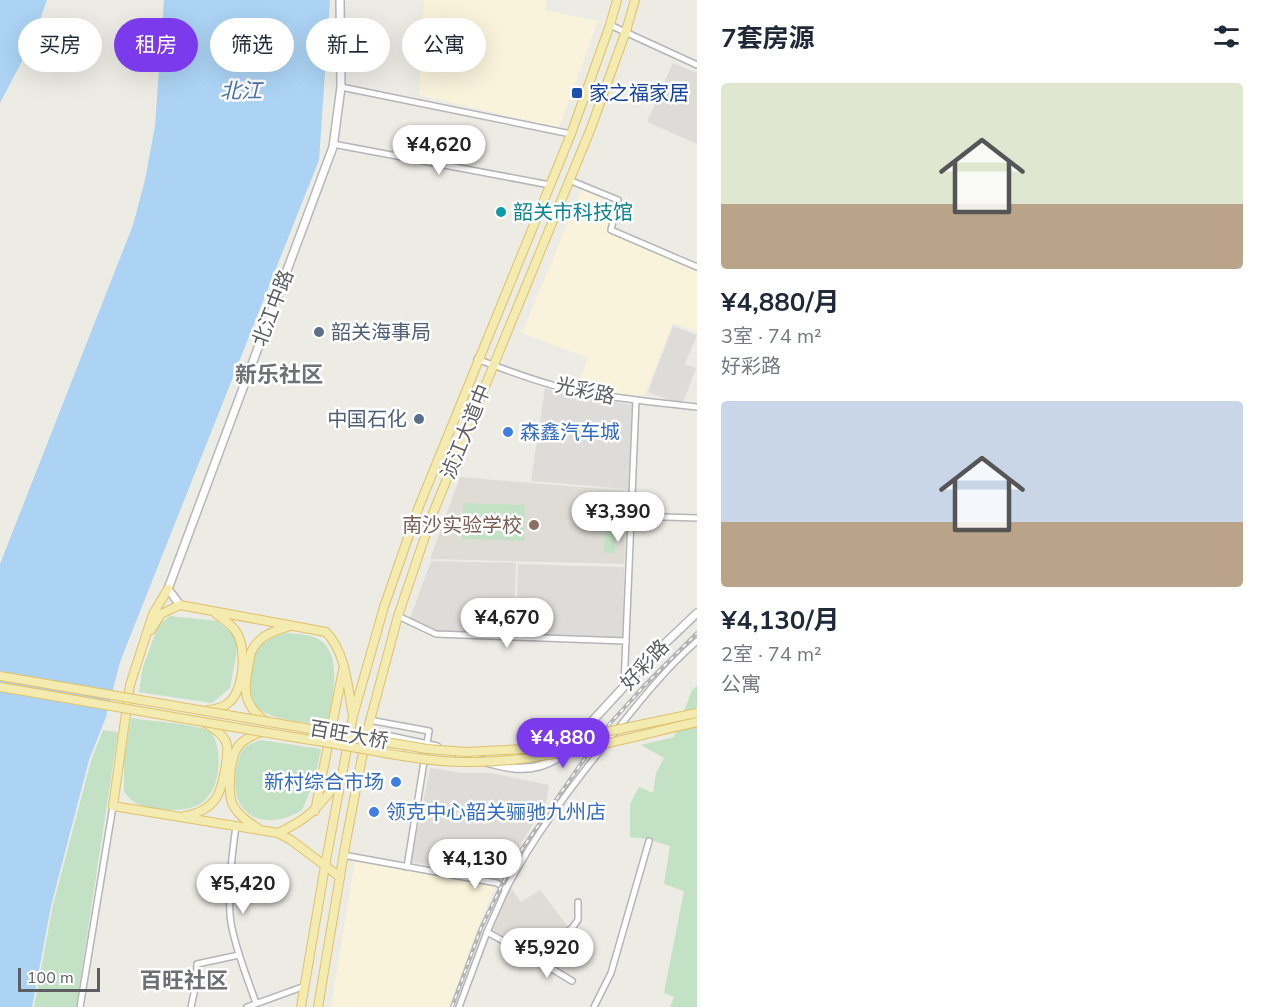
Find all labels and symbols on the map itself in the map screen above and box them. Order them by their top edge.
water label: 北江 [220,77,264,105]
place label: 家之福家居 [589,80,689,107]
marker: 家之福家居 [570,86,584,100]
pin: ¥4,620 [390,125,488,176]
place label: 韶关市科技馆 [513,199,633,226]
marker: 韶关市科技馆 [494,205,508,219]
street label: 北江中路 [246,266,300,350]
place label: 韶关海事局 [331,319,431,346]
marker: 韶关海事局 [312,325,326,339]
district label: 新乐社区 [235,360,323,390]
street label: 光彩路 [553,372,617,410]
street label: 浈江大道中 [435,381,497,483]
place label: 中国石化 [327,406,407,433]
marker: 中国石化 [412,412,426,426]
place label: 森鑫汽车城 [520,419,620,446]
marker: 森鑫汽车城 [501,425,515,439]
pin: ¥3,390 [569,492,667,543]
place label: 南沙实验学校 [402,512,522,539]
marker: 南沙实验学校 [527,518,541,532]
pin: ¥4,670 [458,598,556,649]
street label: 好彩路 [615,634,675,696]
street label: 百旺大桥 [307,715,391,755]
pin: ¥4,880 [514,718,612,769]
place label: 新村综合市场 [264,769,384,796]
marker: 新村综合市场 [389,775,403,789]
place label: 领克中心韶关骊驰九州店 [386,799,606,826]
marker: 领克中心韶关骊驰九州店 [367,805,381,819]
pin: ¥4,130 [426,839,524,890]
pin: ¥5,420 [194,864,292,915]
pin: ¥5,920 [498,928,596,979]
scale bar [18,965,100,992]
district label: 百旺社区 [140,966,228,996]

